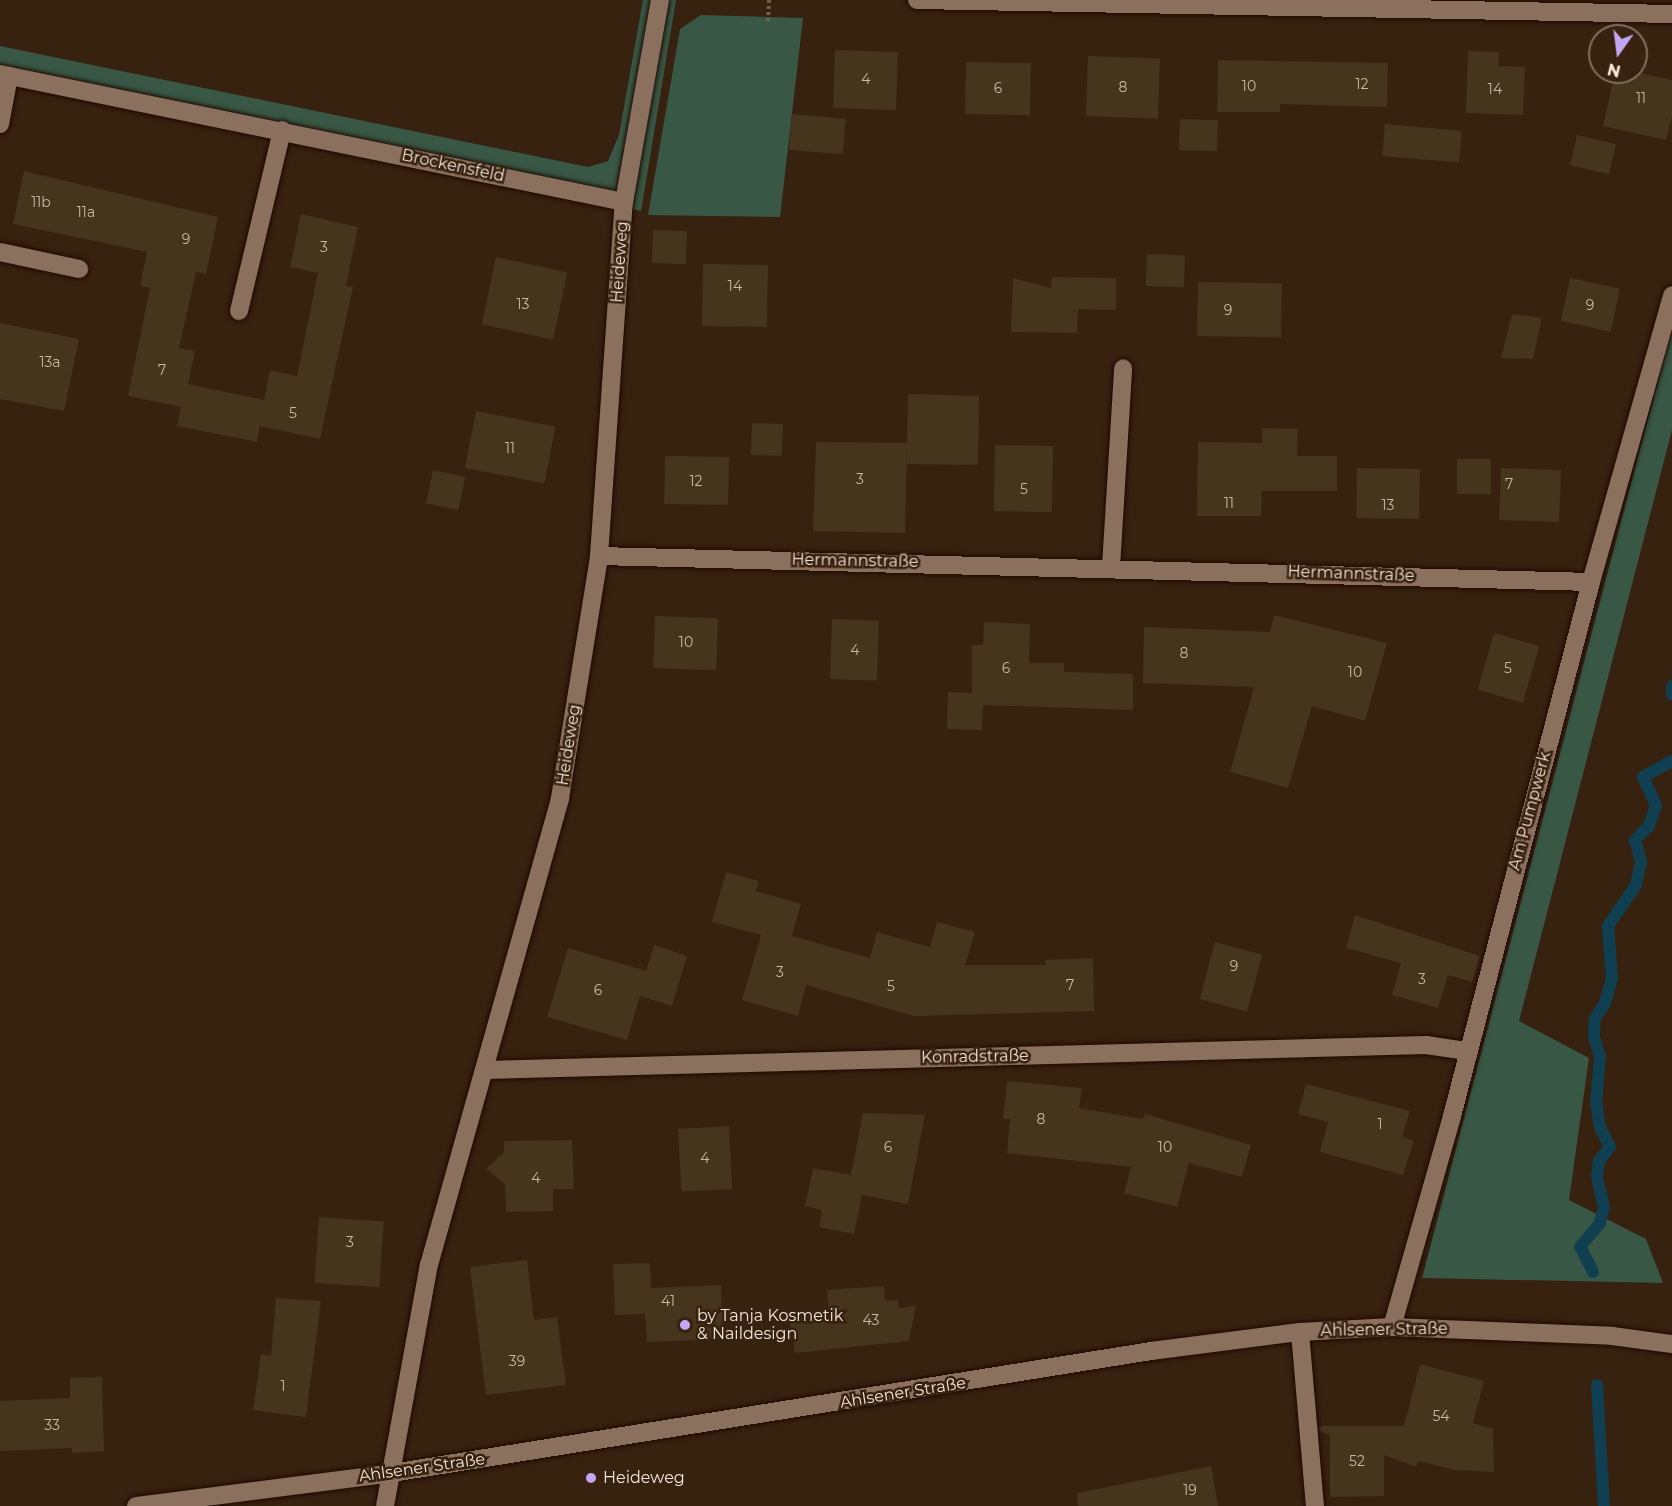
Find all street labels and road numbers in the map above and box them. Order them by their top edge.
street label: Brockensfeld [400,146,506,186]
street label: Heideweg [608,221,632,303]
street label: Hermannstraße [791,550,919,572]
street label: Hermannstraße [1287,562,1415,586]
street label: Heideweg [553,703,585,787]
street label: Am Pumpwerk [1505,750,1555,872]
street label: Konradstraße [921,1046,1029,1068]
street label: Ahlsener Straße [1320,1319,1448,1341]
street label: Ahlsener Straße [839,1374,967,1412]
street label: Ahlsener Straße [358,1450,486,1486]

